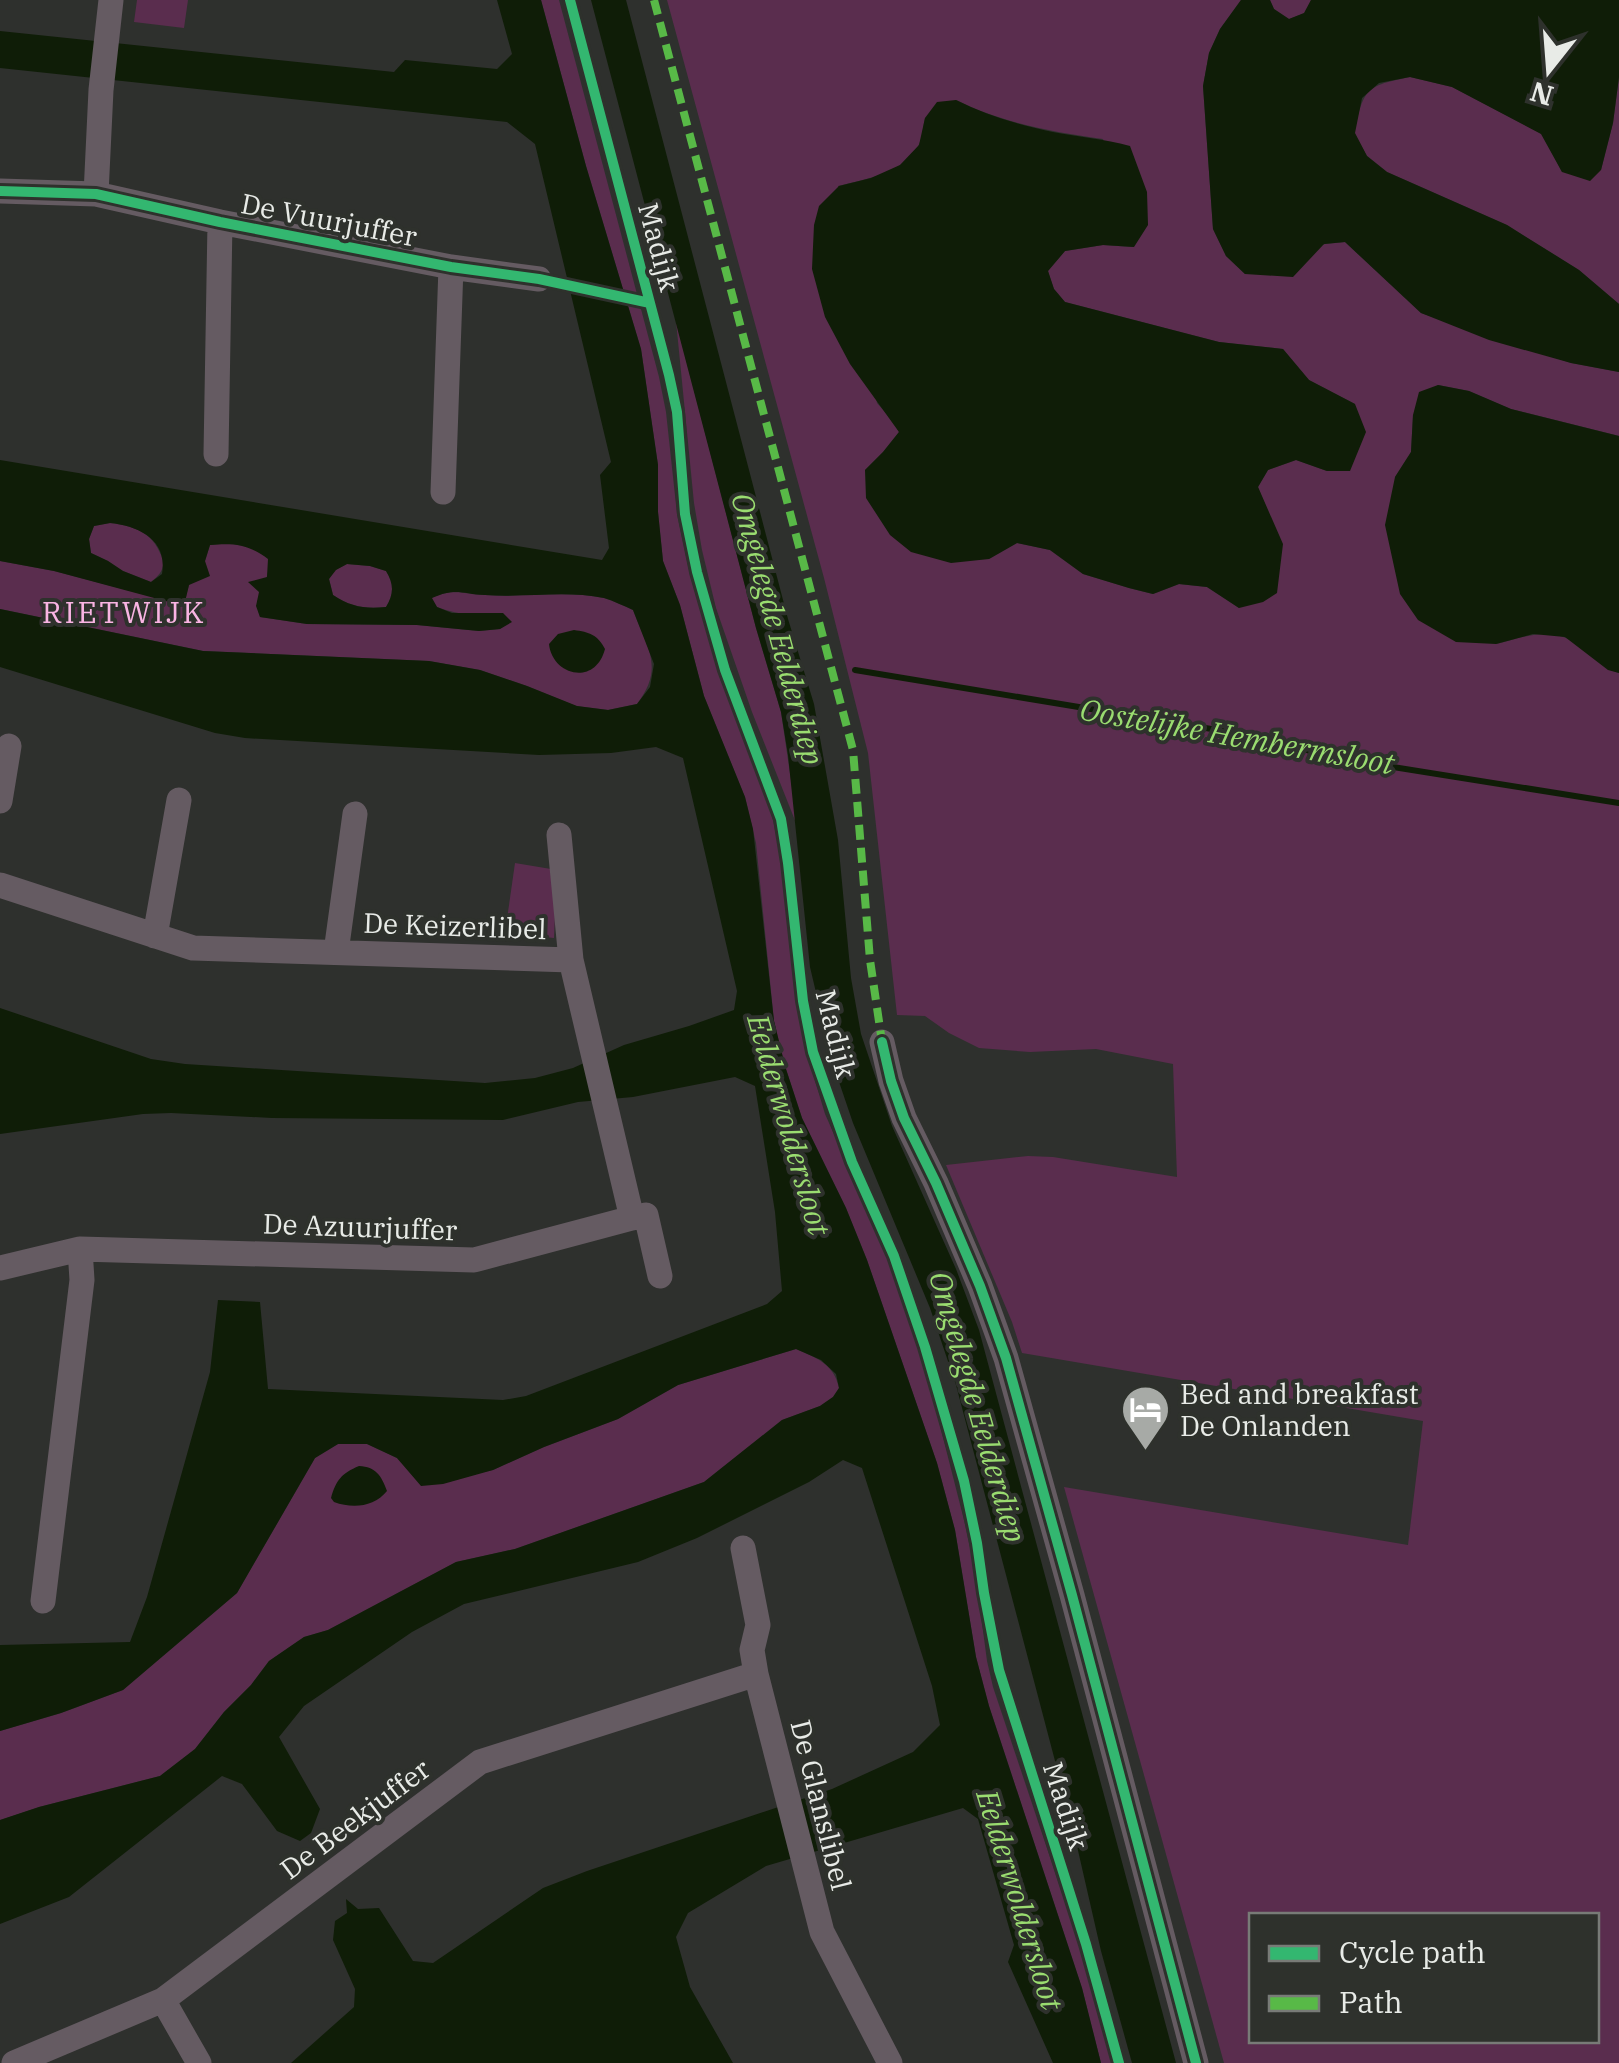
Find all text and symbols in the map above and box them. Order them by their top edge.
north arrow [1499,20,1599,120]
text: N [1526,73,1558,115]
street label: De Vuurjuffer [238,184,421,255]
street label: Madijk [630,198,689,296]
water label: Omgelegde Eelderdiep [723,488,834,769]
district label: RIETWIJK [42,592,206,631]
water label: Oostelijke Hembermsloot [1077,689,1399,783]
street label: De Keizerlibel [363,904,547,947]
street label: Madijk [808,986,866,1083]
water label: Eelderwoldersloot [739,1008,840,1241]
street label: De Azuurjuffer [262,1205,458,1248]
water label: Omgelegde Eelderdiep [921,1267,1036,1547]
place label: Bed and breakfast De Onlanden [1180,1375,1419,1444]
hotel icon: Bed and breakfast De Onlanden [1119,1384,1171,1452]
street label: De Glanslibel [782,1716,861,1894]
street label: De Beekjuffer [272,1750,438,1887]
street label: Madijk [1035,1757,1098,1855]
water label: Eelderwoldersloot [968,1784,1073,2016]
legend [1249,1913,1599,2043]
text: Cycle path [1339,1932,1486,1971]
text: Path [1339,1982,1403,2021]

